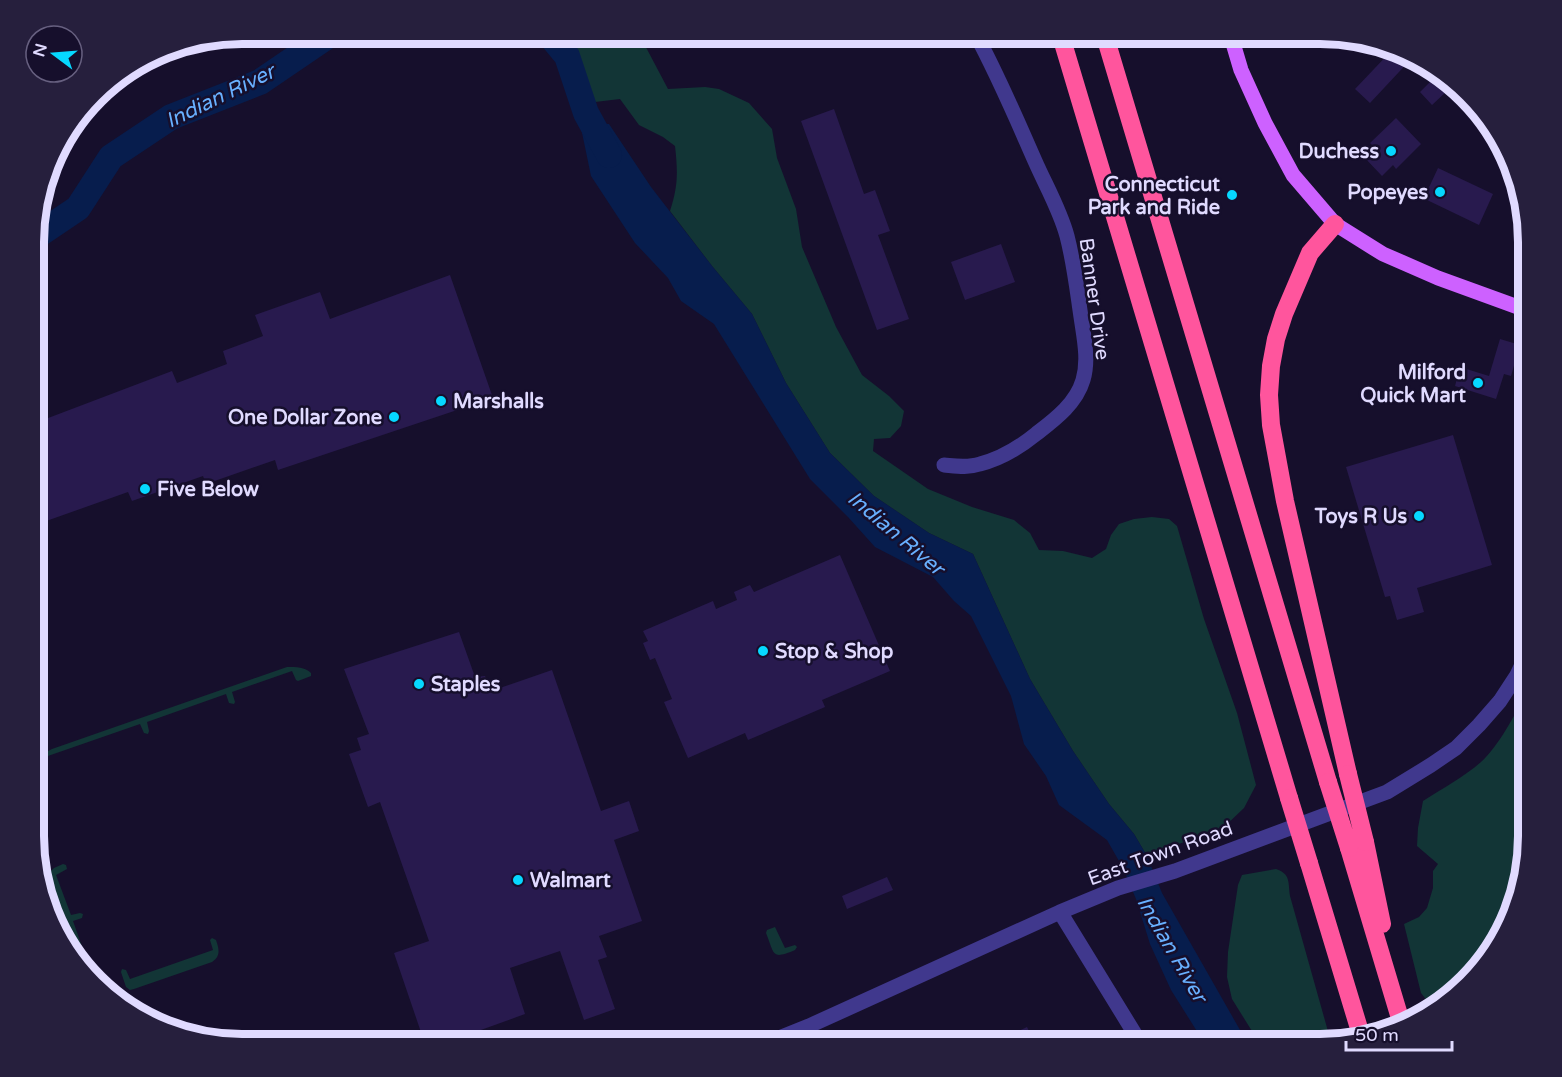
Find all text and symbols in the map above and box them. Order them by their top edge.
north arrow [24,24,84,84]
text: N [29,41,52,59]
water label: Indian River [162,58,281,134]
place label: Duchess [1299,140,1379,164]
marker: Duchess [1384,144,1398,158]
place label: Connecticut Park and Ride [1088,173,1220,220]
place label: Popeyes [1347,181,1428,205]
marker: Popeyes [1433,185,1447,199]
marker: Connecticut Park and Ride [1225,188,1239,202]
street label: Banner Drive [1074,237,1114,362]
place label: Milford Quick Mart [1360,361,1466,408]
marker: Milford Quick Mart [1471,376,1485,390]
place label: Marshalls [453,390,544,414]
marker: Marshalls [434,394,448,408]
place label: One Dollar Zone [228,406,382,430]
marker: One Dollar Zone [387,410,401,424]
place label: Five Below [157,478,259,502]
marker: Five Below [138,482,152,496]
water label: Indian River [842,486,951,583]
place label: Toys R Us [1314,505,1407,529]
marker: Toys R Us [1412,509,1426,523]
place label: Stop & Shop [775,640,894,664]
marker: Stop & Shop [756,644,770,658]
place label: Staples [431,673,501,697]
marker: Staples [412,677,426,691]
street label: East Town Road [1085,817,1236,891]
place label: Walmart [530,869,611,893]
marker: Walmart [511,873,525,887]
water label: Indian River [1131,892,1213,1009]
scale bar [1346,1014,1452,1052]
text: 50 m [1355,1024,1399,1046]

